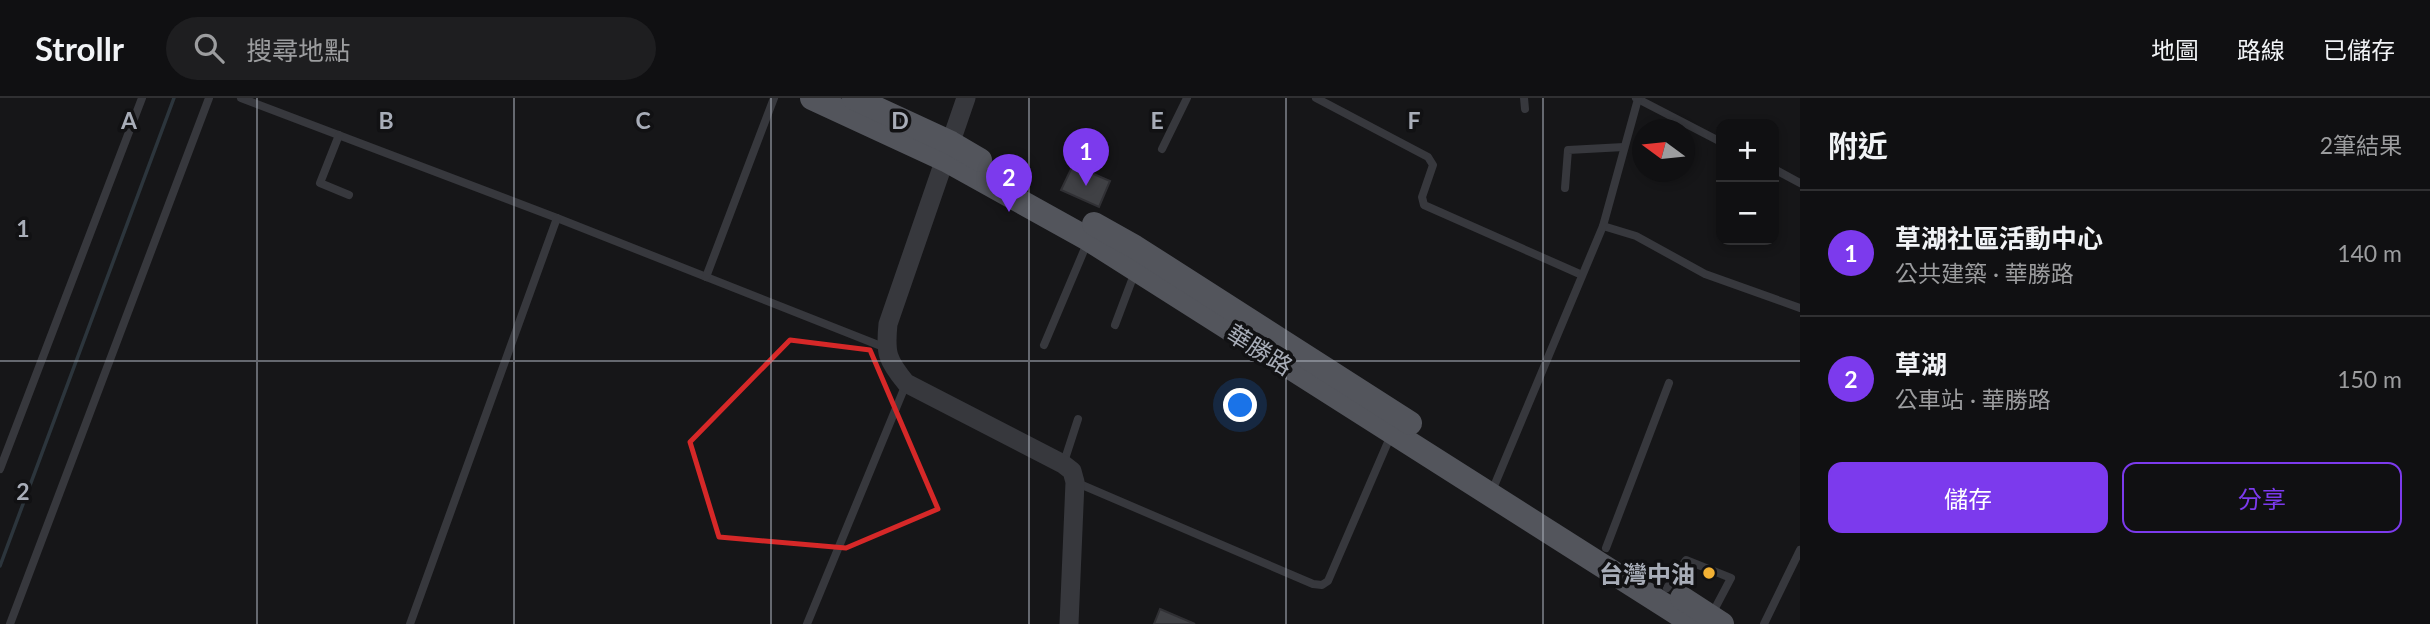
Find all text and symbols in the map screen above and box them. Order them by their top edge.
search box [166,17,656,80]
text: Strollr [35,28,124,68]
icon: search [190,29,228,67]
text: 搜尋地點 [246,34,350,66]
text: 地圖 [2151,35,2199,64]
text: 路線 [2237,35,2285,64]
text: 已儲存 [2323,35,2395,64]
text: A [120,106,138,134]
text: B [378,106,394,134]
text: C [635,106,651,134]
text: D [891,106,909,134]
text: E [1150,106,1164,134]
text: F [1407,106,1421,134]
north arrow [1632,119,1695,182]
map controls [1716,119,1779,245]
button: + [1716,119,1779,182]
text: 附近 [1828,127,1888,163]
pin: 1 [1063,128,1109,186]
text: 2筆結果 [2320,131,2402,159]
pin: 2 [986,154,1032,212]
button: − [1716,182,1779,245]
text: 1 [16,214,30,242]
text: 草湖社區活動中心 [1895,222,2103,254]
text: 1 [1844,239,1858,267]
text: 140 m [2337,239,2402,267]
text: 公共建築 · 華勝路 [1895,259,2074,287]
street label: 華勝路 [1222,318,1298,380]
text: 草湖 [1895,348,1947,380]
text: 2 [1844,365,1858,393]
text: 150 m [2337,365,2402,393]
text: 公車站 · 華勝路 [1895,385,2051,413]
your location [1223,388,1257,422]
button: 儲存 [1828,462,2108,533]
button: 分享 [2122,462,2402,533]
text: 2 [16,477,30,505]
place label: 台灣中油 [1599,559,1695,588]
marker: 台灣中油 [1701,565,1717,581]

